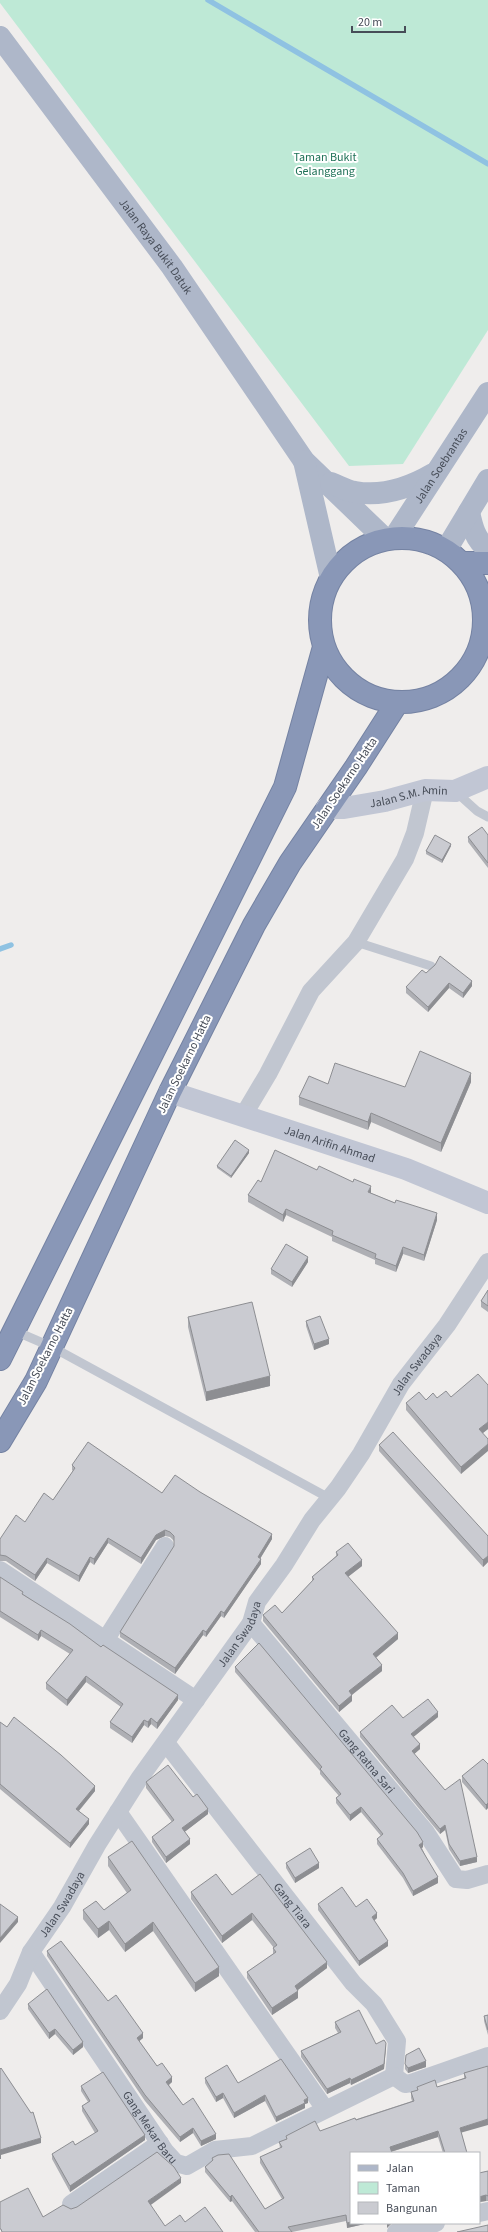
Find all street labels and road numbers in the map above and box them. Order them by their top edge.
street label: Jalan Raya Bukit Datuk [115,195,196,298]
street label: Jalan Soebrantas [410,425,472,507]
street label: Jalan Soekarno Hatta [307,734,382,833]
street label: Jalan S.M. Amin [369,781,448,812]
street label: Jalan Soekarno Hatta [153,1012,216,1116]
street label: Jalan Arifin Ahmad [282,1122,377,1167]
street label: Jalan Soekarno Hatta [13,1304,77,1408]
street label: Jalan Swadaya [388,1329,447,1399]
street label: Jalan Swadaya [214,1599,266,1671]
street label: Gang Ratna Sari [334,1725,398,1798]
street label: Jalan Swadaya [35,1868,89,1941]
street label: Gang Tiara [269,1879,315,1932]
street label: Gang Mekar Baru [118,2088,181,2168]

